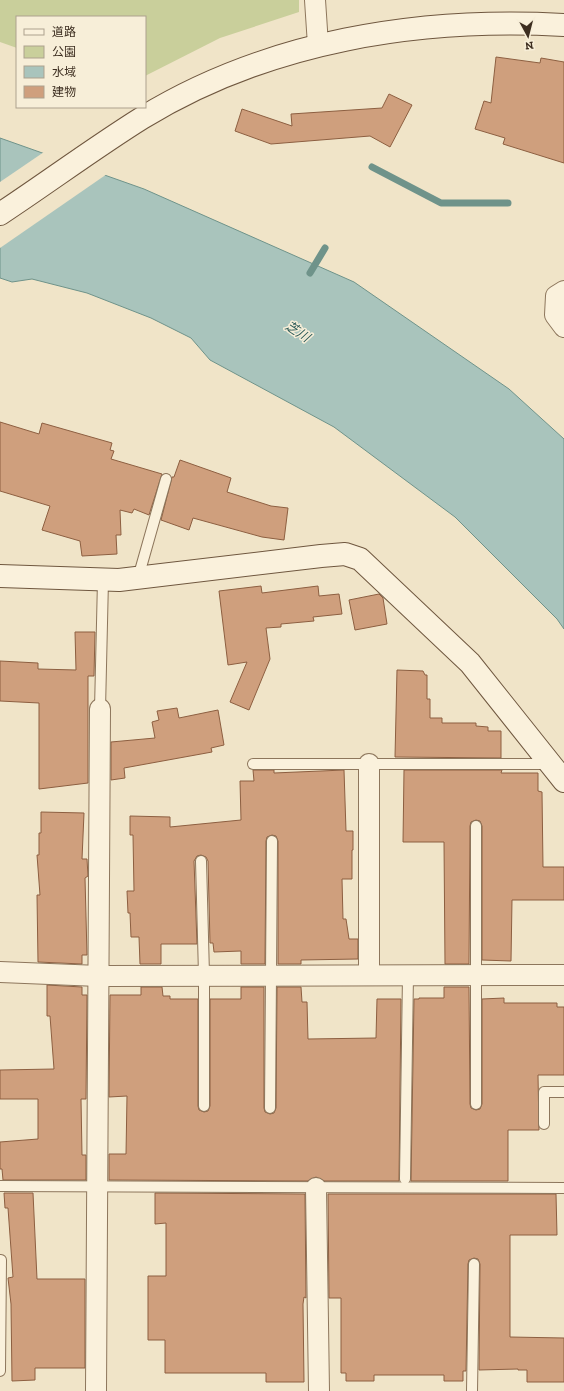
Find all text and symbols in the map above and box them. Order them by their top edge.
legend [16,16,146,108]
north arrow [508,16,548,56]
text: 道路 [52,25,76,39]
text: N [524,38,534,52]
text: 公園 [52,45,76,59]
text: 水域 [52,65,76,79]
text: 建物 [52,85,76,99]
water label: 芝川 [283,318,314,346]

